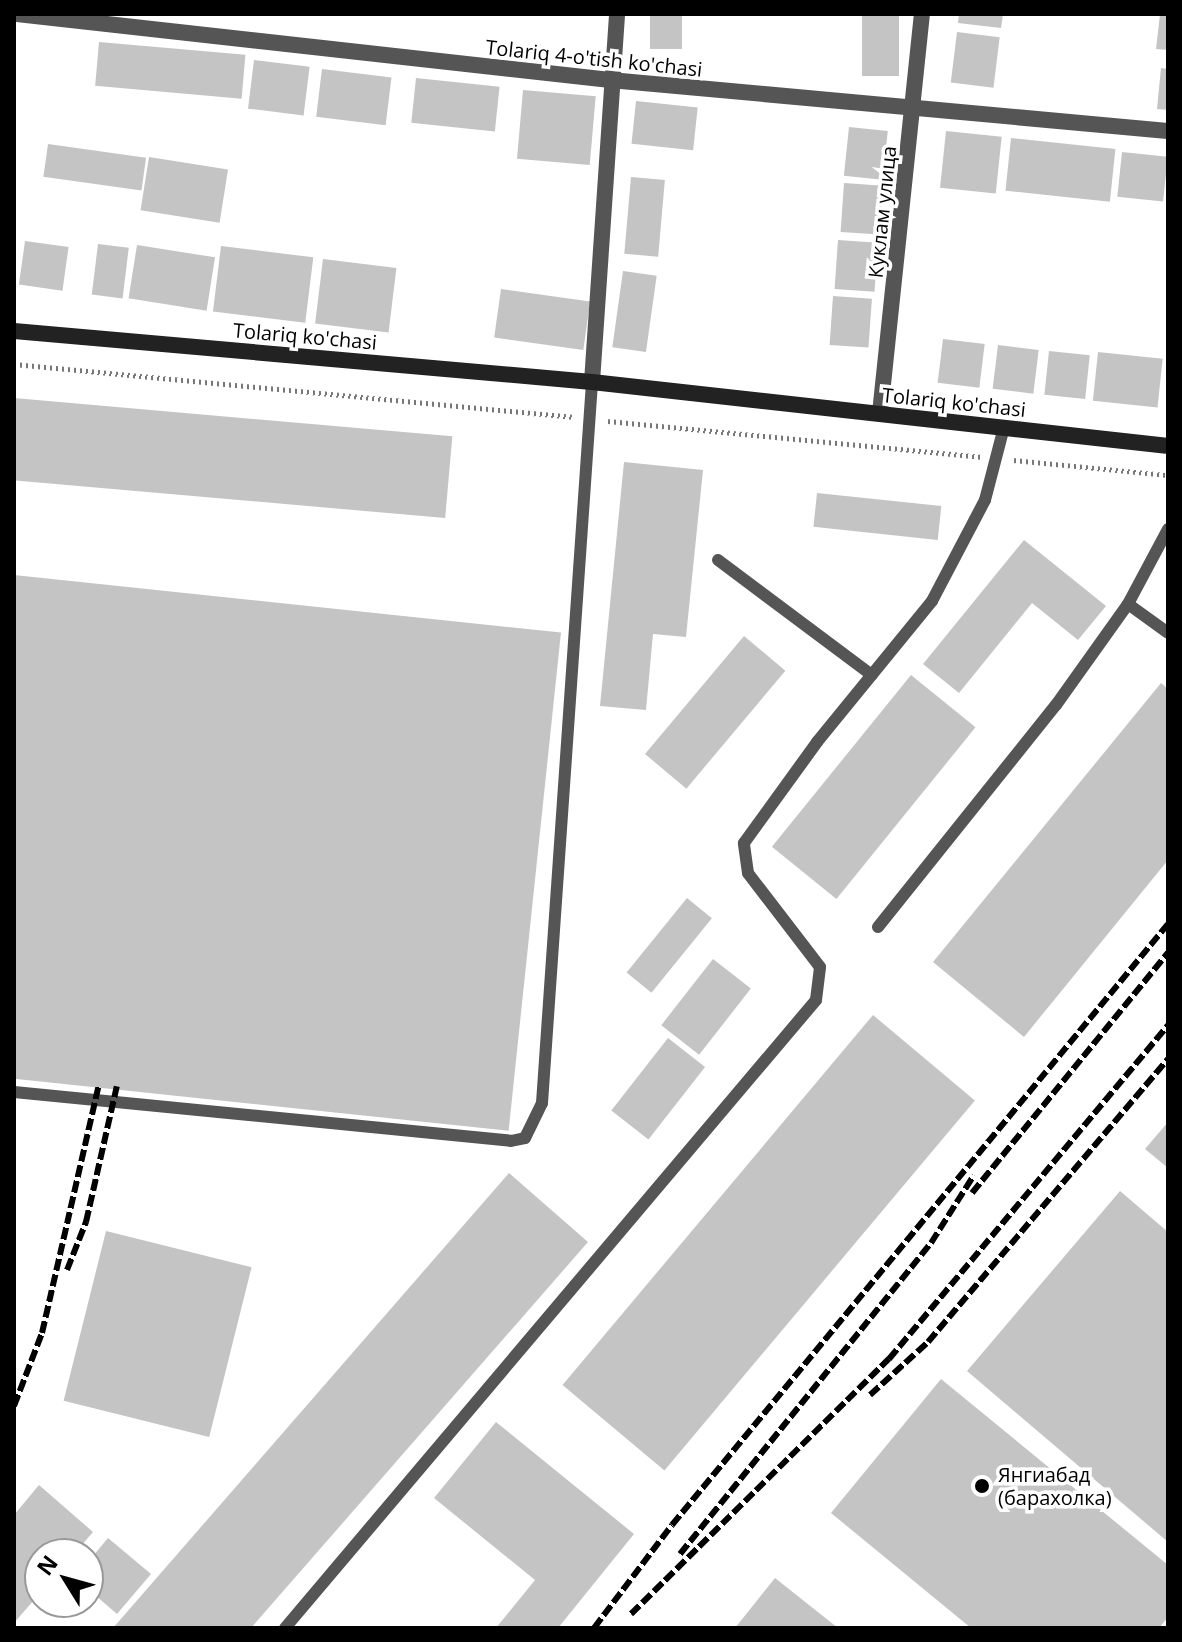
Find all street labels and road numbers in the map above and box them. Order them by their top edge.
street label: Tolariq 4-o'tish ko'chasi [484,35,704,81]
street label: Куклам улица [863,145,901,279]
street label: Tolariq ko'chasi [232,318,378,354]
street label: Tolariq ko'chasi [881,383,1027,421]

